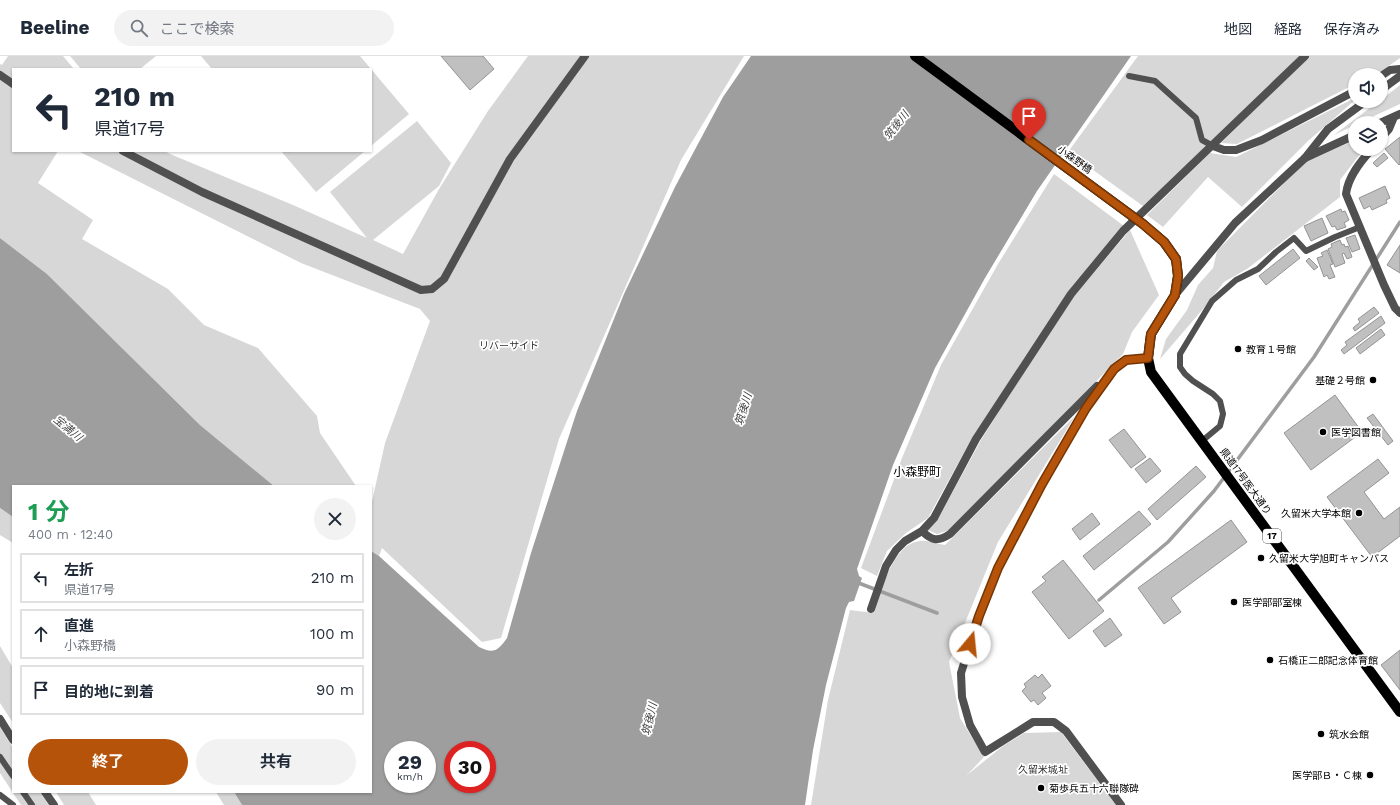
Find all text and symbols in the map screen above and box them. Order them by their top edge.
search box [114,10,394,46]
text: Beeline [20,16,90,39]
icon: search [128,17,150,39]
text: ここで検索 [160,20,235,38]
text: 地図 [1224,21,1252,37]
text: 経路 [1274,21,1302,37]
text: 保存済み [1324,21,1380,37]
map controls [1348,68,1388,156]
button: sound [1348,68,1388,108]
text: 210 m [94,80,175,113]
icon: left [28,84,80,136]
pin [1012,99,1046,140]
icon: arrive [1018,105,1040,127]
water label: 筑後川 [881,108,912,142]
button: layers [1348,116,1388,156]
text: 県道17号 [94,118,165,139]
street label: 小森野橋 [1055,143,1094,176]
park label: リバーサイド [479,340,539,351]
marker: 教育１号館 [1233,344,1243,354]
place label: 教育１号館 [1246,344,1296,355]
place label: 基礎２号館 [1315,375,1365,386]
marker: 基礎２号館 [1368,375,1378,385]
water label: 筑後川 [732,391,755,427]
water label: 宝満川 [51,413,85,445]
marker: 医学図書館 [1318,427,1328,437]
place label: 医学図書館 [1331,427,1381,438]
street label: 県道17号医大通り [1218,446,1273,517]
district label: 小森野町 [893,465,941,479]
text: 1 分 [28,498,69,526]
button: close [314,498,356,540]
place label: 久留米大学本館 [1281,508,1351,519]
marker: 久留米大学本館 [1354,508,1364,518]
text: 400 m · 12:40 [28,527,113,542]
road number: 17 [1263,529,1281,543]
marker: 久留米大学旭町キャンパス [1256,553,1266,563]
place label: 久留米大学旭町キャンパス [1269,553,1389,564]
text: 左折 [64,561,94,579]
icon: left [30,567,52,589]
text: 210 m [311,569,354,587]
text: 県道17号 [64,582,115,597]
marker: 医学部部室棟 [1229,597,1239,607]
place label: 医学部部室棟 [1242,597,1302,608]
text: 直進 [64,617,94,635]
icon: ahead [30,623,52,645]
position arrow [949,623,991,665]
text: 100 m [310,625,354,643]
text: 小森野橋 [64,638,116,653]
marker: 石橋正二郎記念体育館 [1265,655,1275,665]
place label: 石橋正二郎記念体育館 [1278,655,1378,666]
icon: arrive [30,679,52,701]
text: 90 m [316,681,354,699]
text: 目的地に到着 [64,683,154,701]
water label: 筑後川 [639,701,660,737]
marker: 筑水会館 [1316,729,1326,739]
place label: 筑水会館 [1329,729,1369,740]
button: 終了 [28,739,188,785]
button: 共有 [196,739,356,785]
speed limit sign: 30 [444,741,496,793]
text: 29 [398,750,422,774]
park label: 久留米城址 [1018,764,1068,775]
place label: 医学部Ｂ・Ｃ棟 [1292,770,1362,781]
marker: 医学部Ｂ・Ｃ棟 [1365,770,1375,780]
text: km/h [397,771,423,782]
marker: 菊歩兵五十六聯隊碑 [1036,783,1046,793]
place label: 菊歩兵五十六聯隊碑 [1049,783,1139,794]

